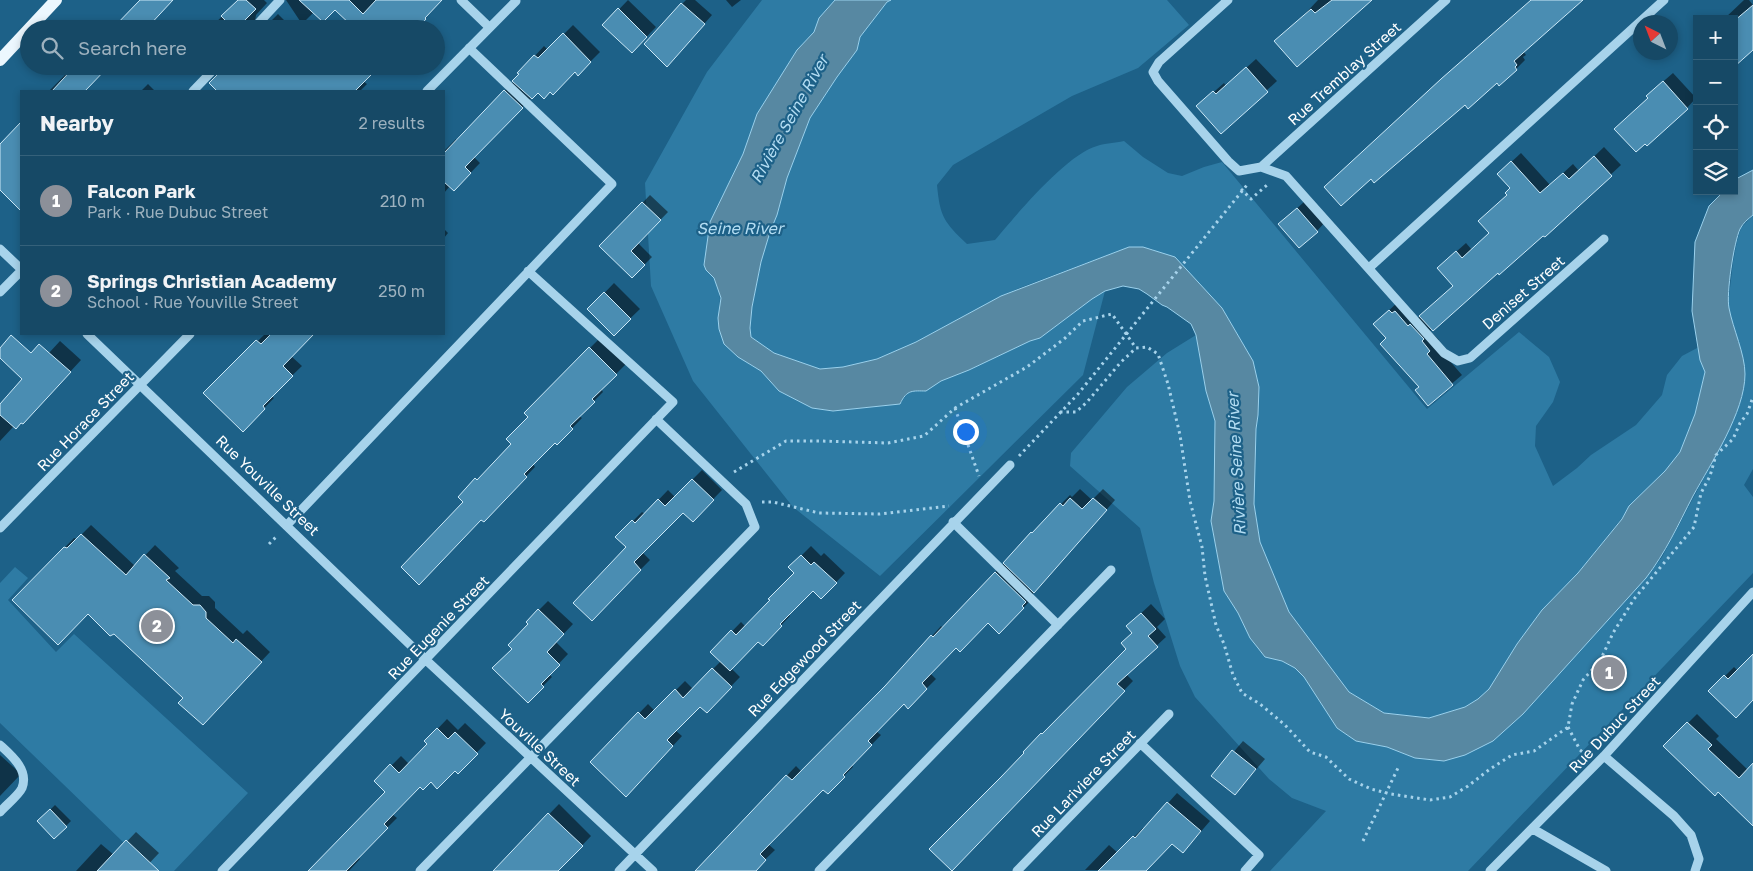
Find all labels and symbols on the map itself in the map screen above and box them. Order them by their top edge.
north arrow [1633,15,1678,60]
street label: Rue Tremblay Street [1284,18,1404,128]
water label: Rivière Seine River [746,49,834,187]
water label: Seine River [697,218,786,238]
street label: Deniset Street [1478,251,1568,333]
street label: Rue Horace Street [33,368,137,474]
water label: Rivière Seine River [1222,389,1250,536]
your location [953,419,979,445]
street label: Rue Youville Street [213,431,323,539]
street label: Rue Eugenie Street [384,571,492,683]
street label: Rue Edgewood Street [744,596,864,720]
pin: 2 [141,607,173,645]
pin: 1 [1593,654,1625,692]
street label: Rue Dubuc Street [1565,672,1663,776]
street label: Youville Street [495,705,585,789]
street label: Rue Lariviere Street [1027,726,1139,840]

